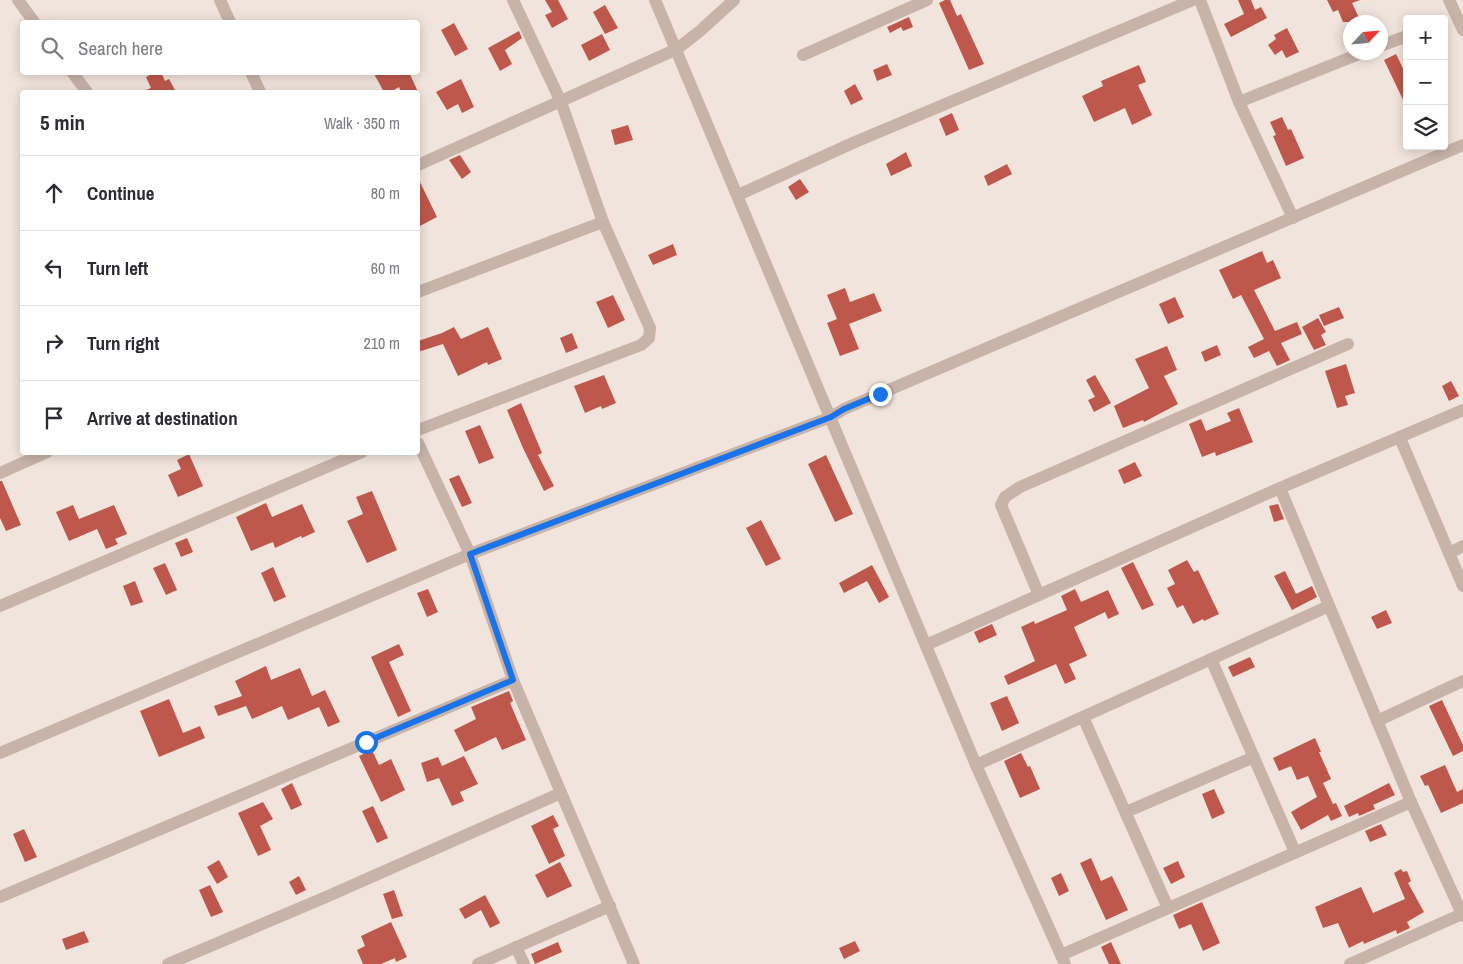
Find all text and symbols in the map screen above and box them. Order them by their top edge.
north arrow [1343,15,1388,60]
map controls [1403,15,1448,150]
button: + [1403,15,1448,60]
search box [20,20,420,75]
icon: search [38,34,66,62]
text: Search here [78,35,163,61]
button: − [1403,60,1448,105]
button: layers [1403,105,1448,150]
text: 5 min [40,108,85,137]
text: Walk · 350 m [324,112,400,134]
icon: ahead [40,179,68,207]
text: Continue [87,180,155,206]
text: 80 m [371,182,400,204]
icon: left [40,254,68,282]
text: Turn left [87,255,148,281]
text: 60 m [371,257,400,279]
icon: right [40,329,68,357]
text: Turn right [87,330,159,356]
text: 210 m [364,332,400,354]
route end [869,383,892,406]
icon: arrive [40,404,68,432]
text: Arrive at destination [87,405,238,431]
route start [355,731,378,754]

